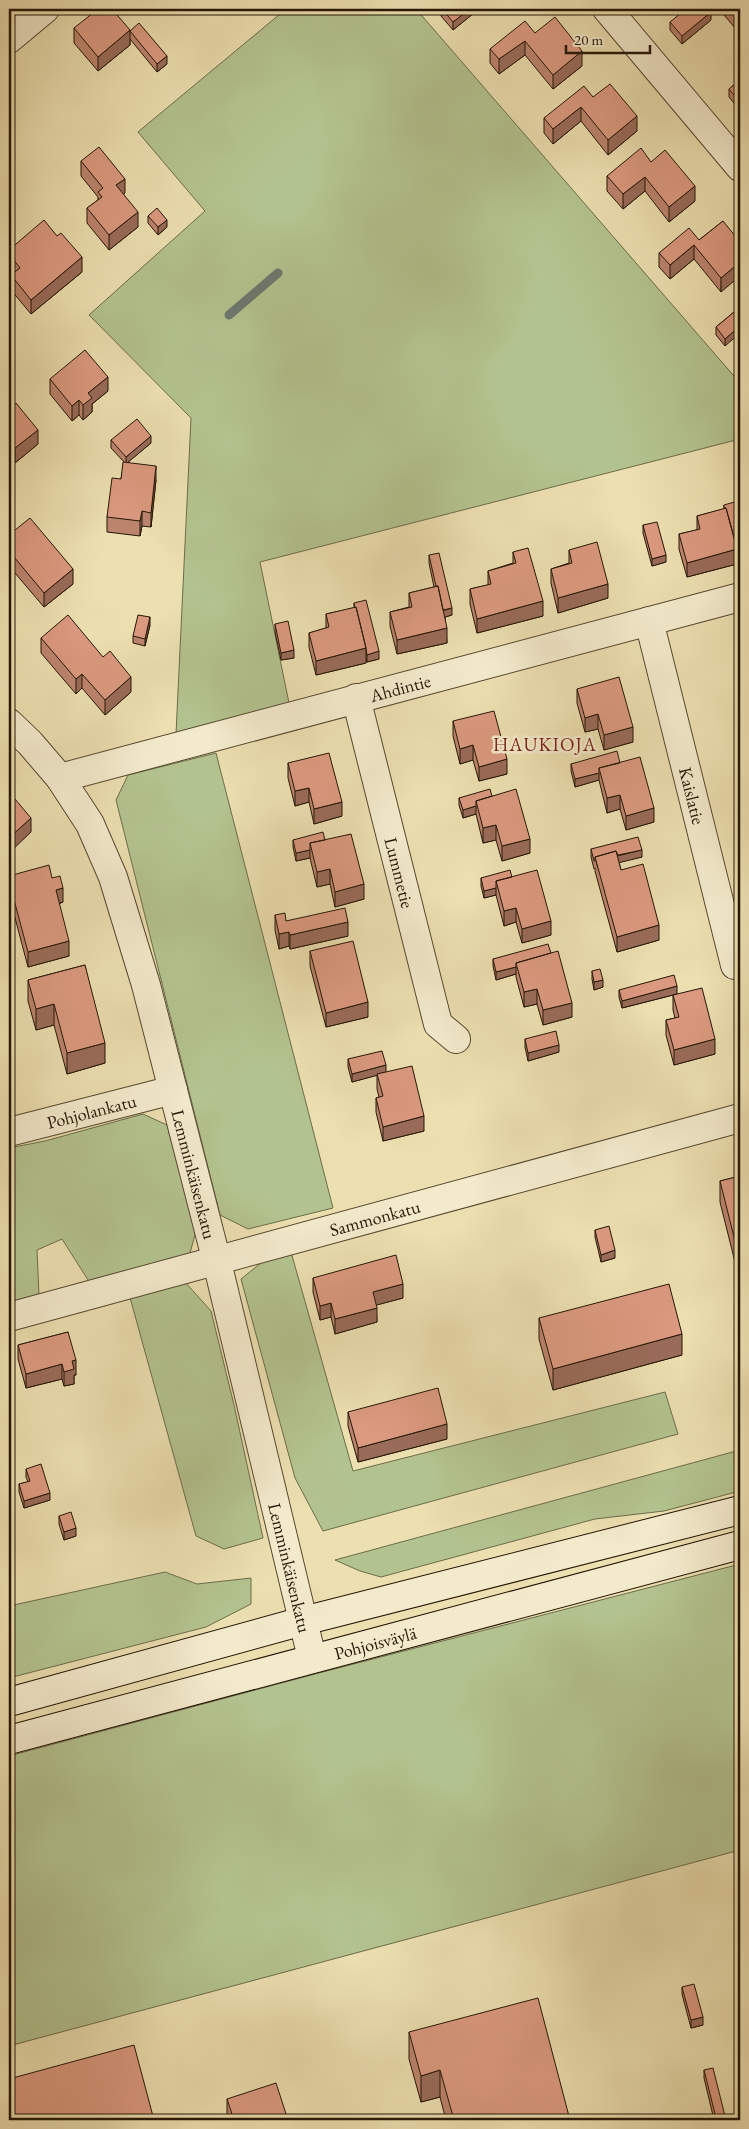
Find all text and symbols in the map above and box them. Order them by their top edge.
scale bar [566,22,650,54]
text: 20 m [574,30,603,49]
street label: Ahdintie [366,668,433,707]
district label: HAUKIOJA [493,732,597,757]
street label: Kaislatie [674,765,711,827]
street label: Lummetie [380,835,420,910]
street label: Pohjolankatu [44,1088,139,1133]
street label: Lemminkäisenkatu [167,1107,222,1242]
street label: Sammonkatu [327,1194,423,1241]
street label: Lemminkäisenkatu [264,1500,317,1635]
street label: Pohjoisväylä [332,1620,420,1664]

